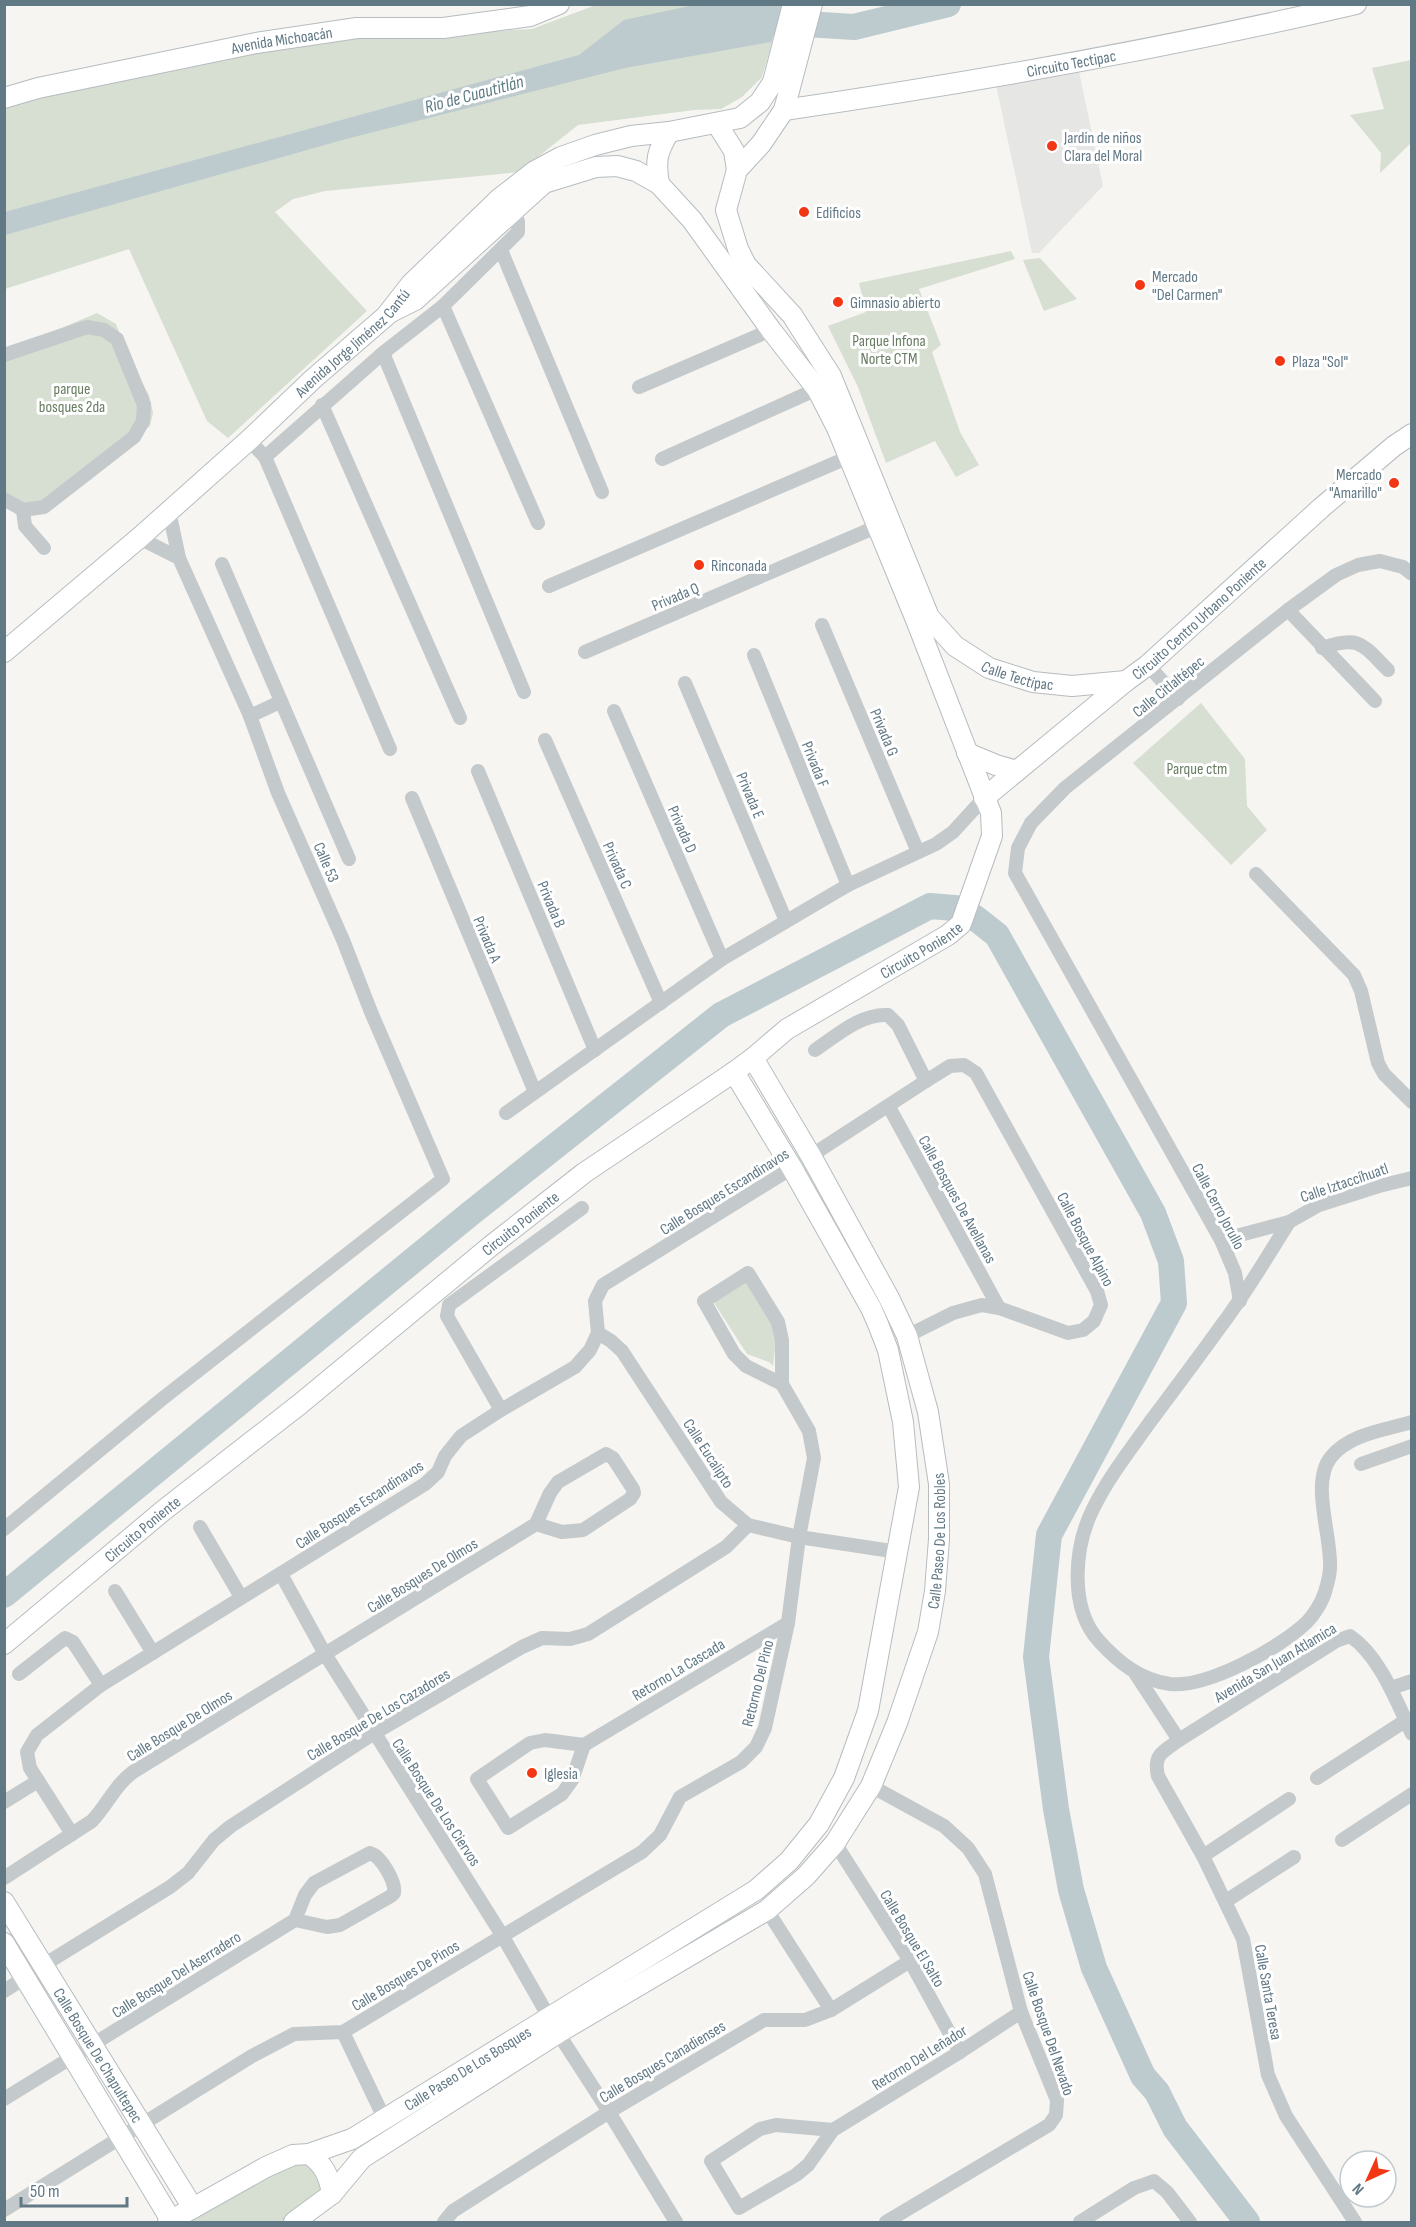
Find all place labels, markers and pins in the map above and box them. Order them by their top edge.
place label: Jardin de niños Clara del Moral [1063,129,1142,166]
marker: Jardin de niños Clara del Moral [1045,139,1059,153]
place label: Edificios [816,204,861,223]
marker: Edificios [797,205,811,219]
place label: Mercado "Del Carmen" [1152,268,1222,305]
marker: Mercado "Del Carmen" [1133,278,1147,292]
place label: Gimnasio abierto [850,294,941,313]
marker: Gimnasio abierto [831,295,845,309]
place label: Plaza "Sol" [1292,353,1348,372]
marker: Plaza "Sol" [1273,354,1287,368]
place label: Mercado "Amarillo" [1329,466,1382,503]
marker: Mercado "Amarillo" [1387,476,1401,490]
place label: Rinconada [711,557,767,576]
marker: Rinconada [692,558,706,572]
place label: Iglesia [544,1765,578,1784]
marker: Iglesia [525,1766,539,1780]

